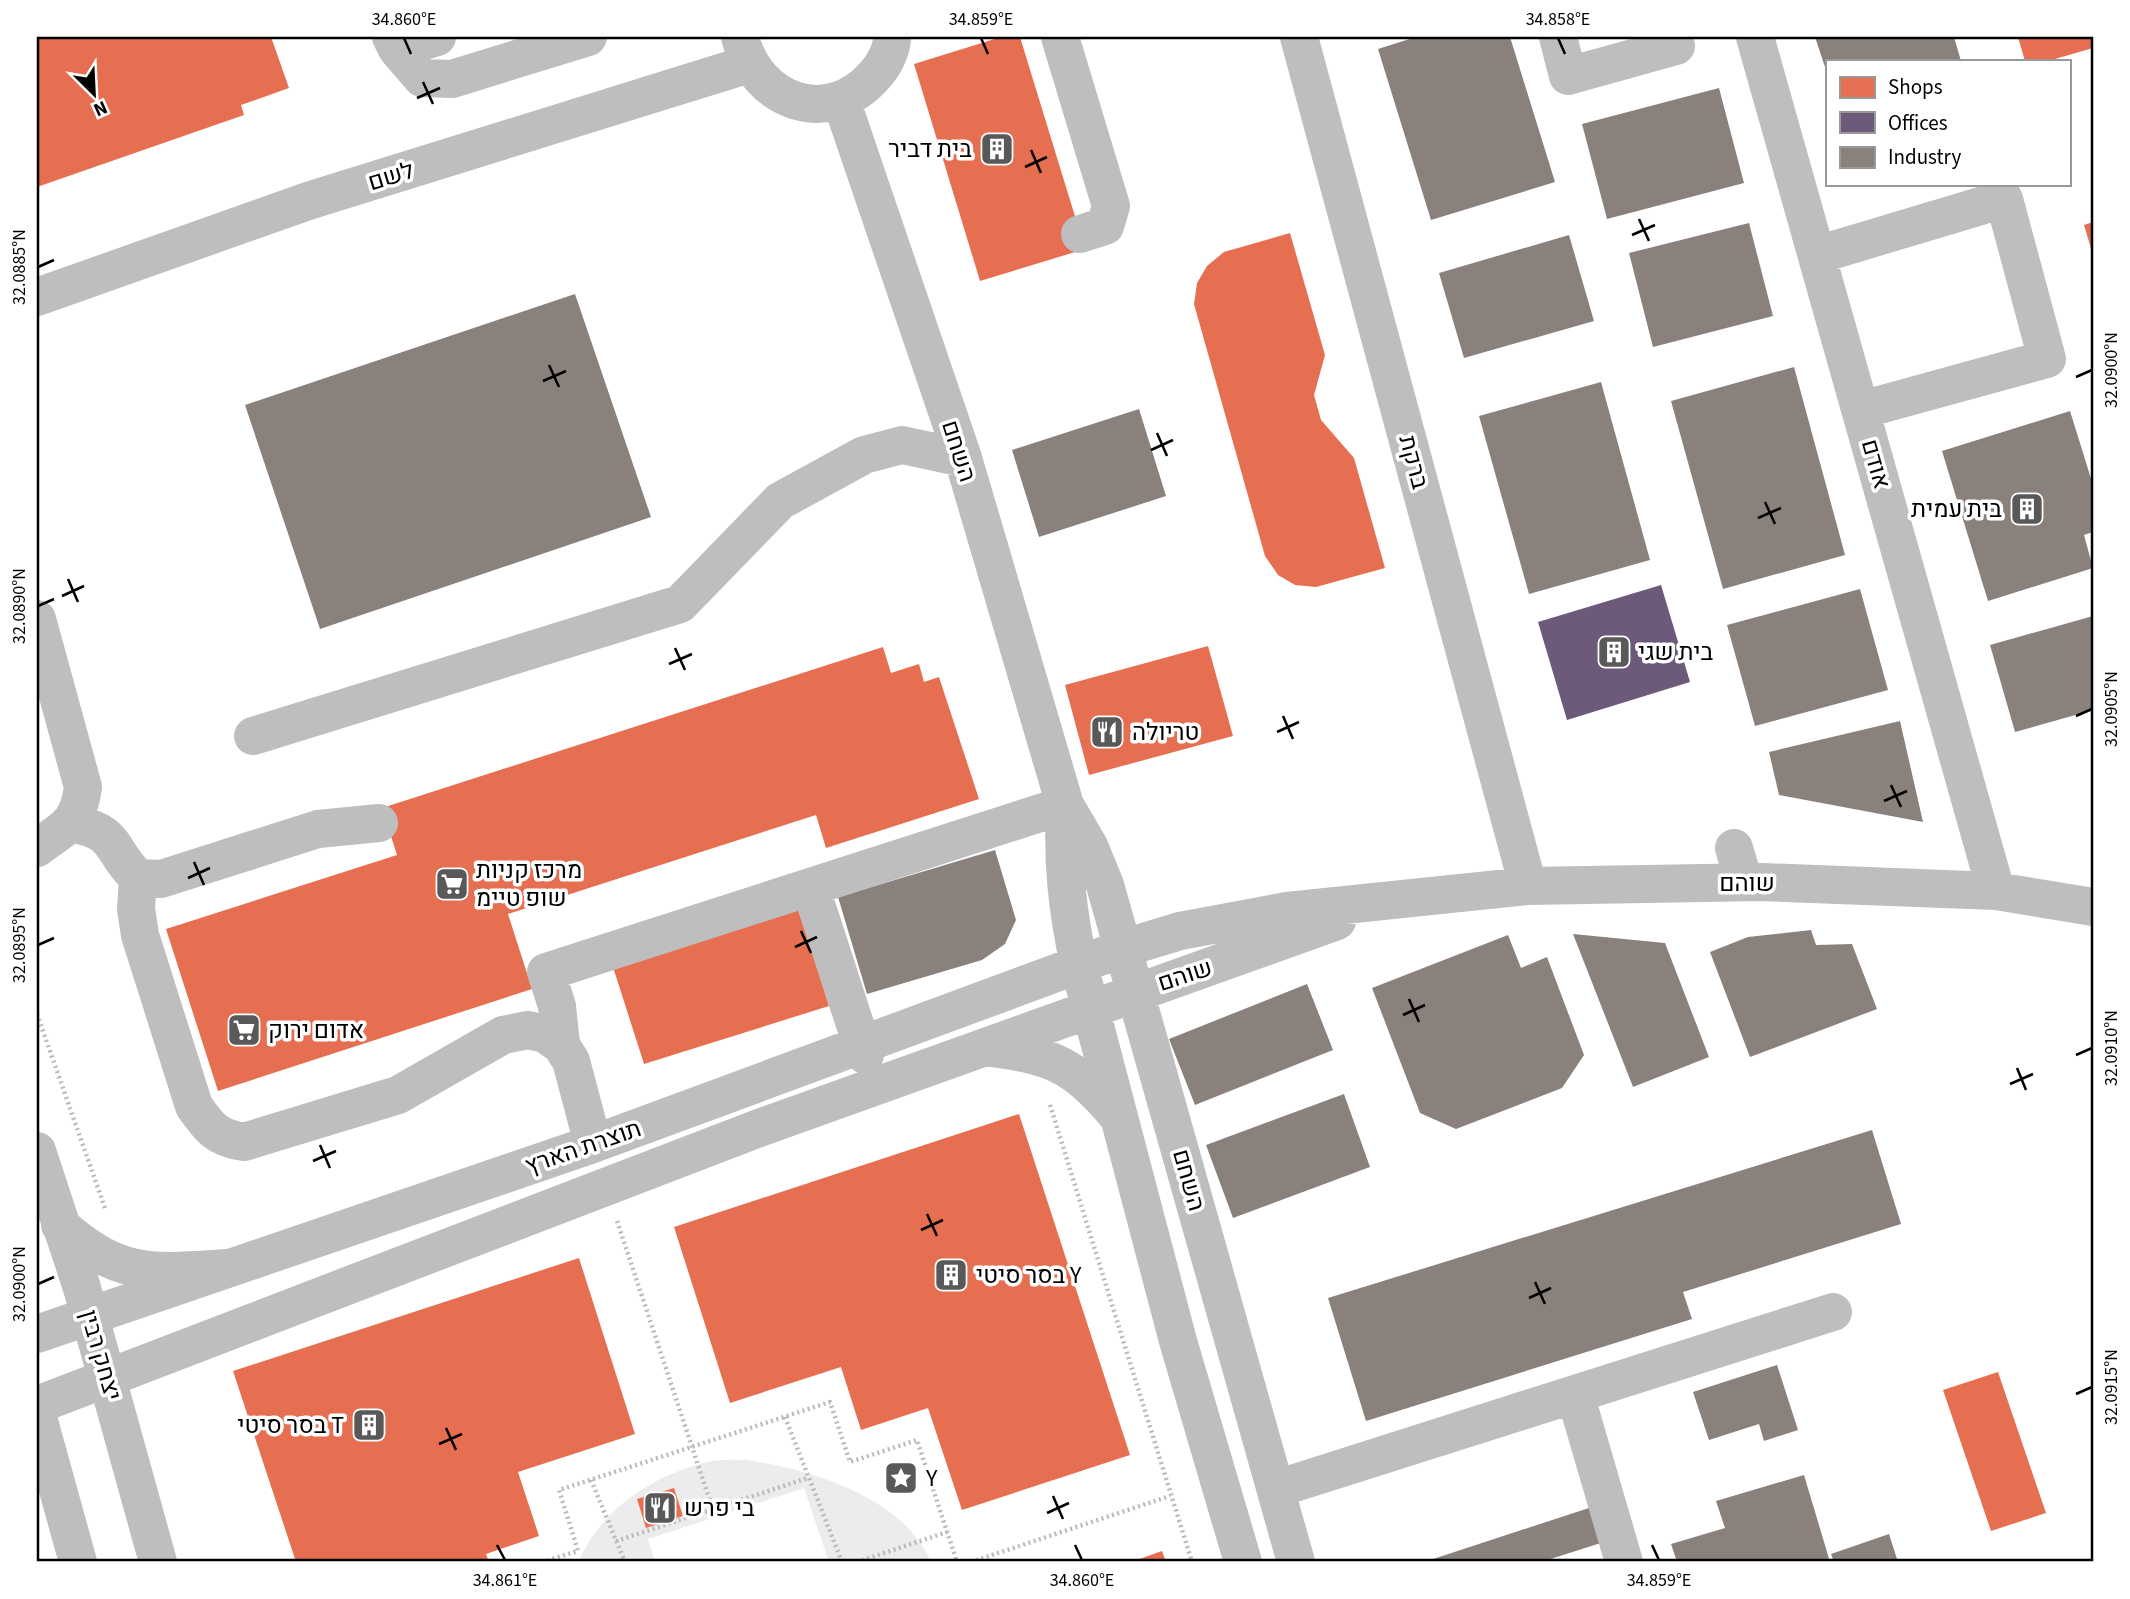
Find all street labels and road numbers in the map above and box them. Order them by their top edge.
street label: לשם [364,153,419,200]
street label: השחם [932,416,985,487]
street label: ברקת [1390,431,1438,493]
street label: אודם [1852,435,1899,493]
street label: שוהם [1719,866,1775,901]
street label: שוהם [1153,950,1217,1001]
street label: תוצרת הארץ [520,1111,646,1184]
street label: השחם [1163,1145,1214,1215]
street label: יצחק רבין [71,1306,130,1405]

